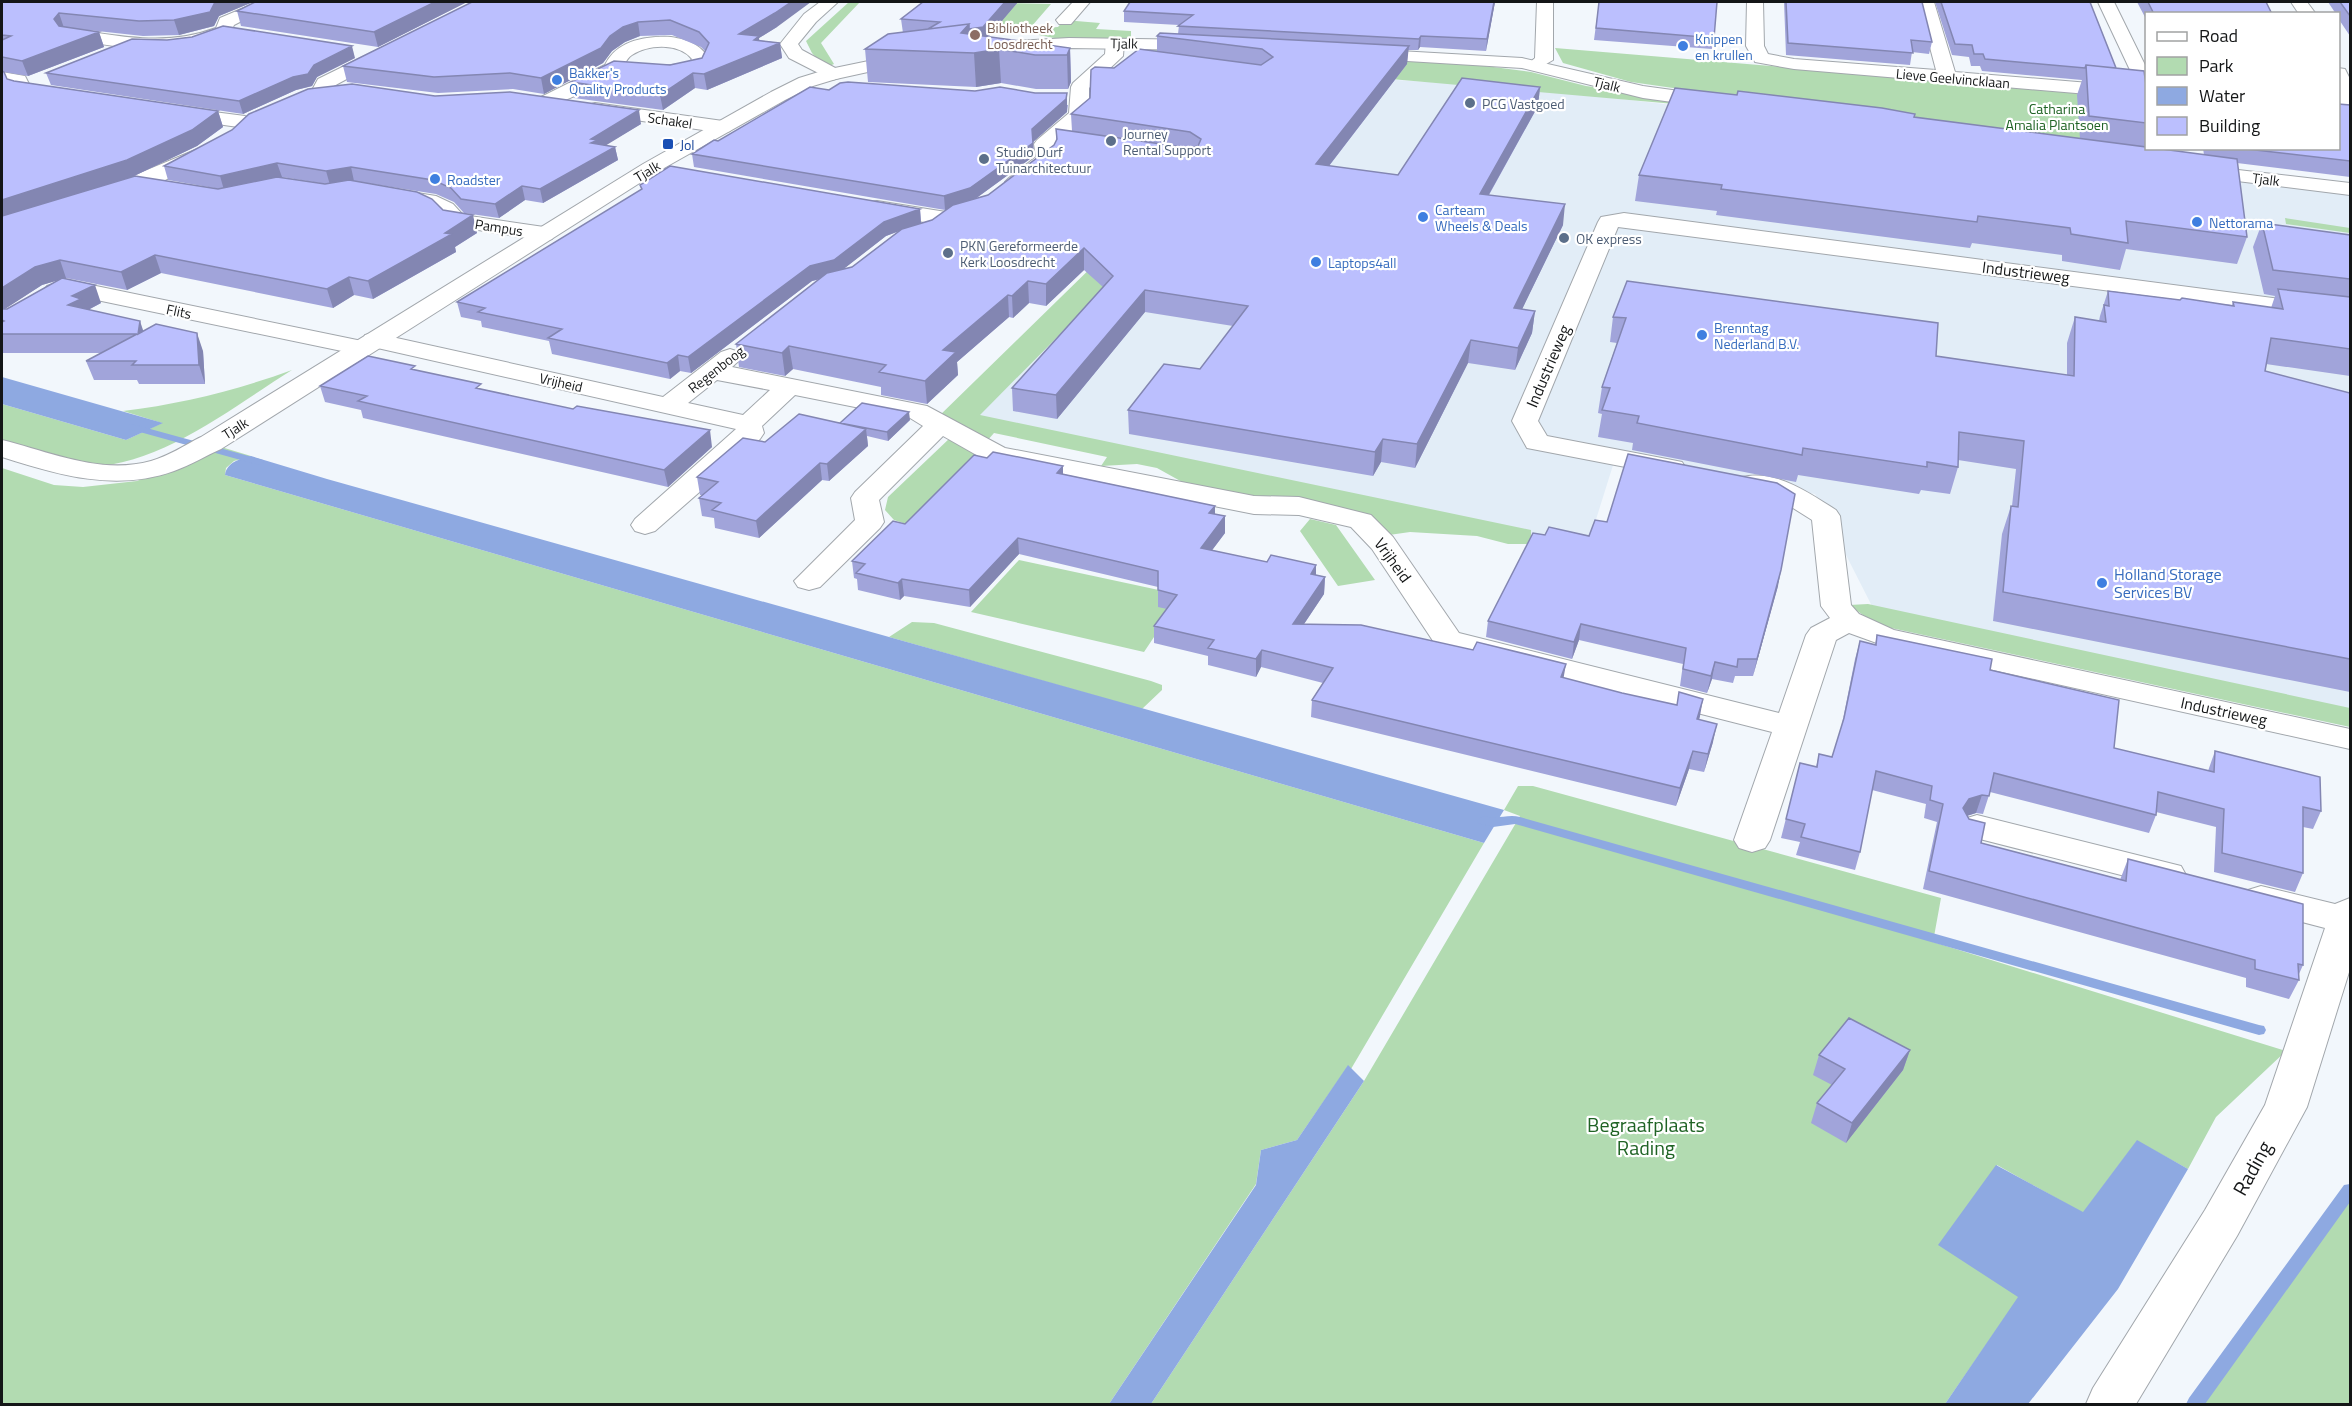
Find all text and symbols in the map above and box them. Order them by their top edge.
legend [2145,12,2340,150]
place label: Bibliotheek Loosdrecht [987,17,1053,54]
text: Road [2199,22,2238,49]
marker: Bibliotheek Loosdrecht [968,28,982,42]
place label: Knippen en krullen [1695,28,1753,65]
street label: Tjalk [1110,32,1138,54]
marker: Knippen en krullen [1676,39,1690,53]
text: Park [2199,52,2234,79]
place label: Bakker's Quality Products [569,62,667,99]
street label: Lieve Geelvincklaan [1895,63,2011,93]
street label: Tjalk [1591,70,1623,98]
marker: Bakker's Quality Products [550,73,564,87]
text: Water [2199,82,2245,109]
place label: PCG Vastgoed [1482,93,1565,114]
marker: PCG Vastgoed [1463,96,1477,110]
park label: Catharina Amalia Plantsoen [2006,98,2108,135]
street label: Schakel [646,106,694,134]
text: Building [2199,112,2260,139]
place label: Journey Rental Support [1123,123,1211,160]
place label: Jol [680,134,695,155]
marker: Journey Rental Support [1104,134,1118,148]
marker: Jol [661,137,675,151]
place label: Studio Durf Tuinarchitectuur [996,141,1091,178]
marker: Studio Durf Tuinarchitectuur [977,152,991,166]
street label: Tjalk [630,155,664,187]
street label: Tjalk [2251,167,2281,191]
place label: Roadster [447,169,501,190]
marker: Roadster [428,172,442,186]
place label: Carteam Wheels & Deals [1435,199,1527,236]
marker: Carteam Wheels & Deals [1416,210,1430,224]
place label: Nettorama [2209,212,2273,233]
street label: Pampus [474,213,524,241]
marker: Nettorama [2190,215,2204,229]
place label: OK express [1576,228,1642,249]
marker: OK express [1557,231,1571,245]
place label: PKN Gereformeerde Kerk Loosdrecht [960,235,1078,272]
marker: PKN Gereformeerde Kerk Loosdrecht [941,246,955,260]
place label: Laptops4all [1328,252,1397,273]
marker: Laptops4all [1309,255,1323,269]
street label: Industrieweg [1981,255,2071,289]
street label: Flits [165,298,193,324]
place label: Brenntag Nederland B.V. [1714,317,1799,354]
street label: Industrieweg [1520,321,1576,411]
marker: Brenntag Nederland B.V. [1695,328,1709,342]
street label: Regenboog [683,340,749,398]
street label: Vrijheid [537,367,585,397]
street label: Tjalk [218,412,252,444]
street label: Vrijheid [1369,533,1417,587]
place label: Holland Storage Services BV [2114,562,2222,604]
marker: Holland Storage Services BV [2095,576,2109,590]
street label: Industrieweg [2178,690,2270,732]
park label: Begraafplaats Rading [1587,1109,1705,1163]
street label: Rading [2224,1135,2280,1201]

